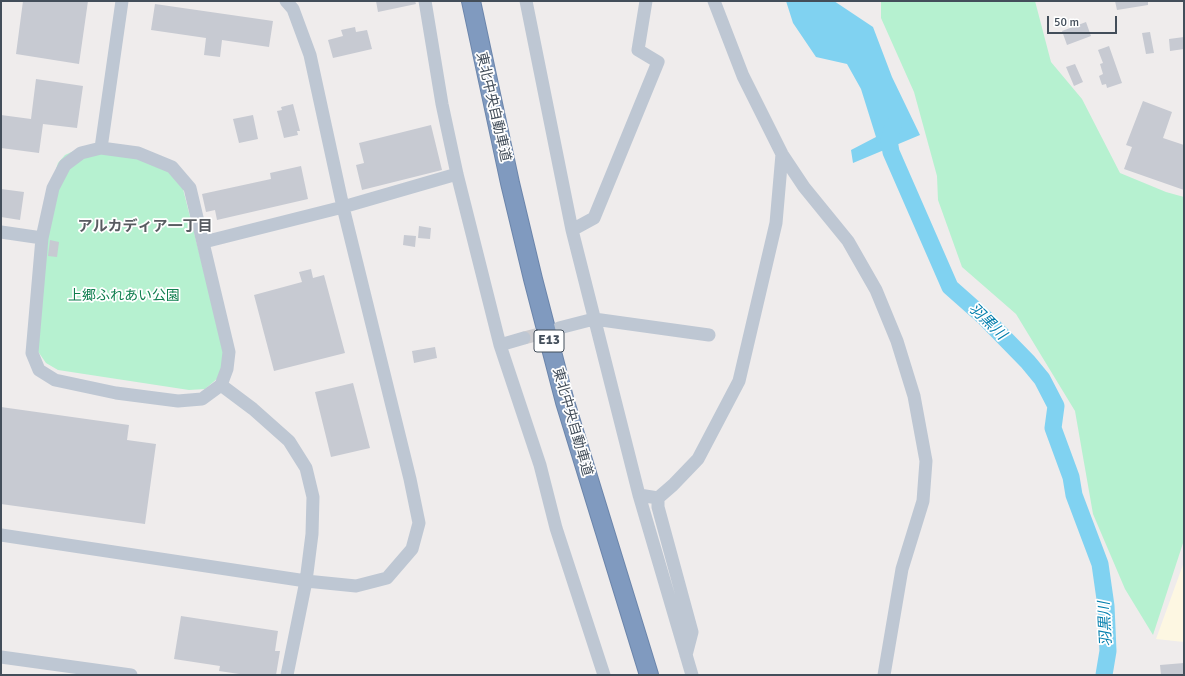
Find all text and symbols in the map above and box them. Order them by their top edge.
scale bar [1049,8,1119,34]
text: 50 m [1054,15,1079,30]
street label: 東北中央自動車道 [472,51,514,163]
district label: アルカディア一丁目 [78,218,212,236]
park label: 上郷ふれあい公園 [68,288,180,304]
water label: 羽黒川 [965,300,1009,344]
road number: E13 [534,330,564,352]
street label: 東北中央自動車道 [548,366,596,478]
water label: 羽黒川 [1096,601,1116,647]

